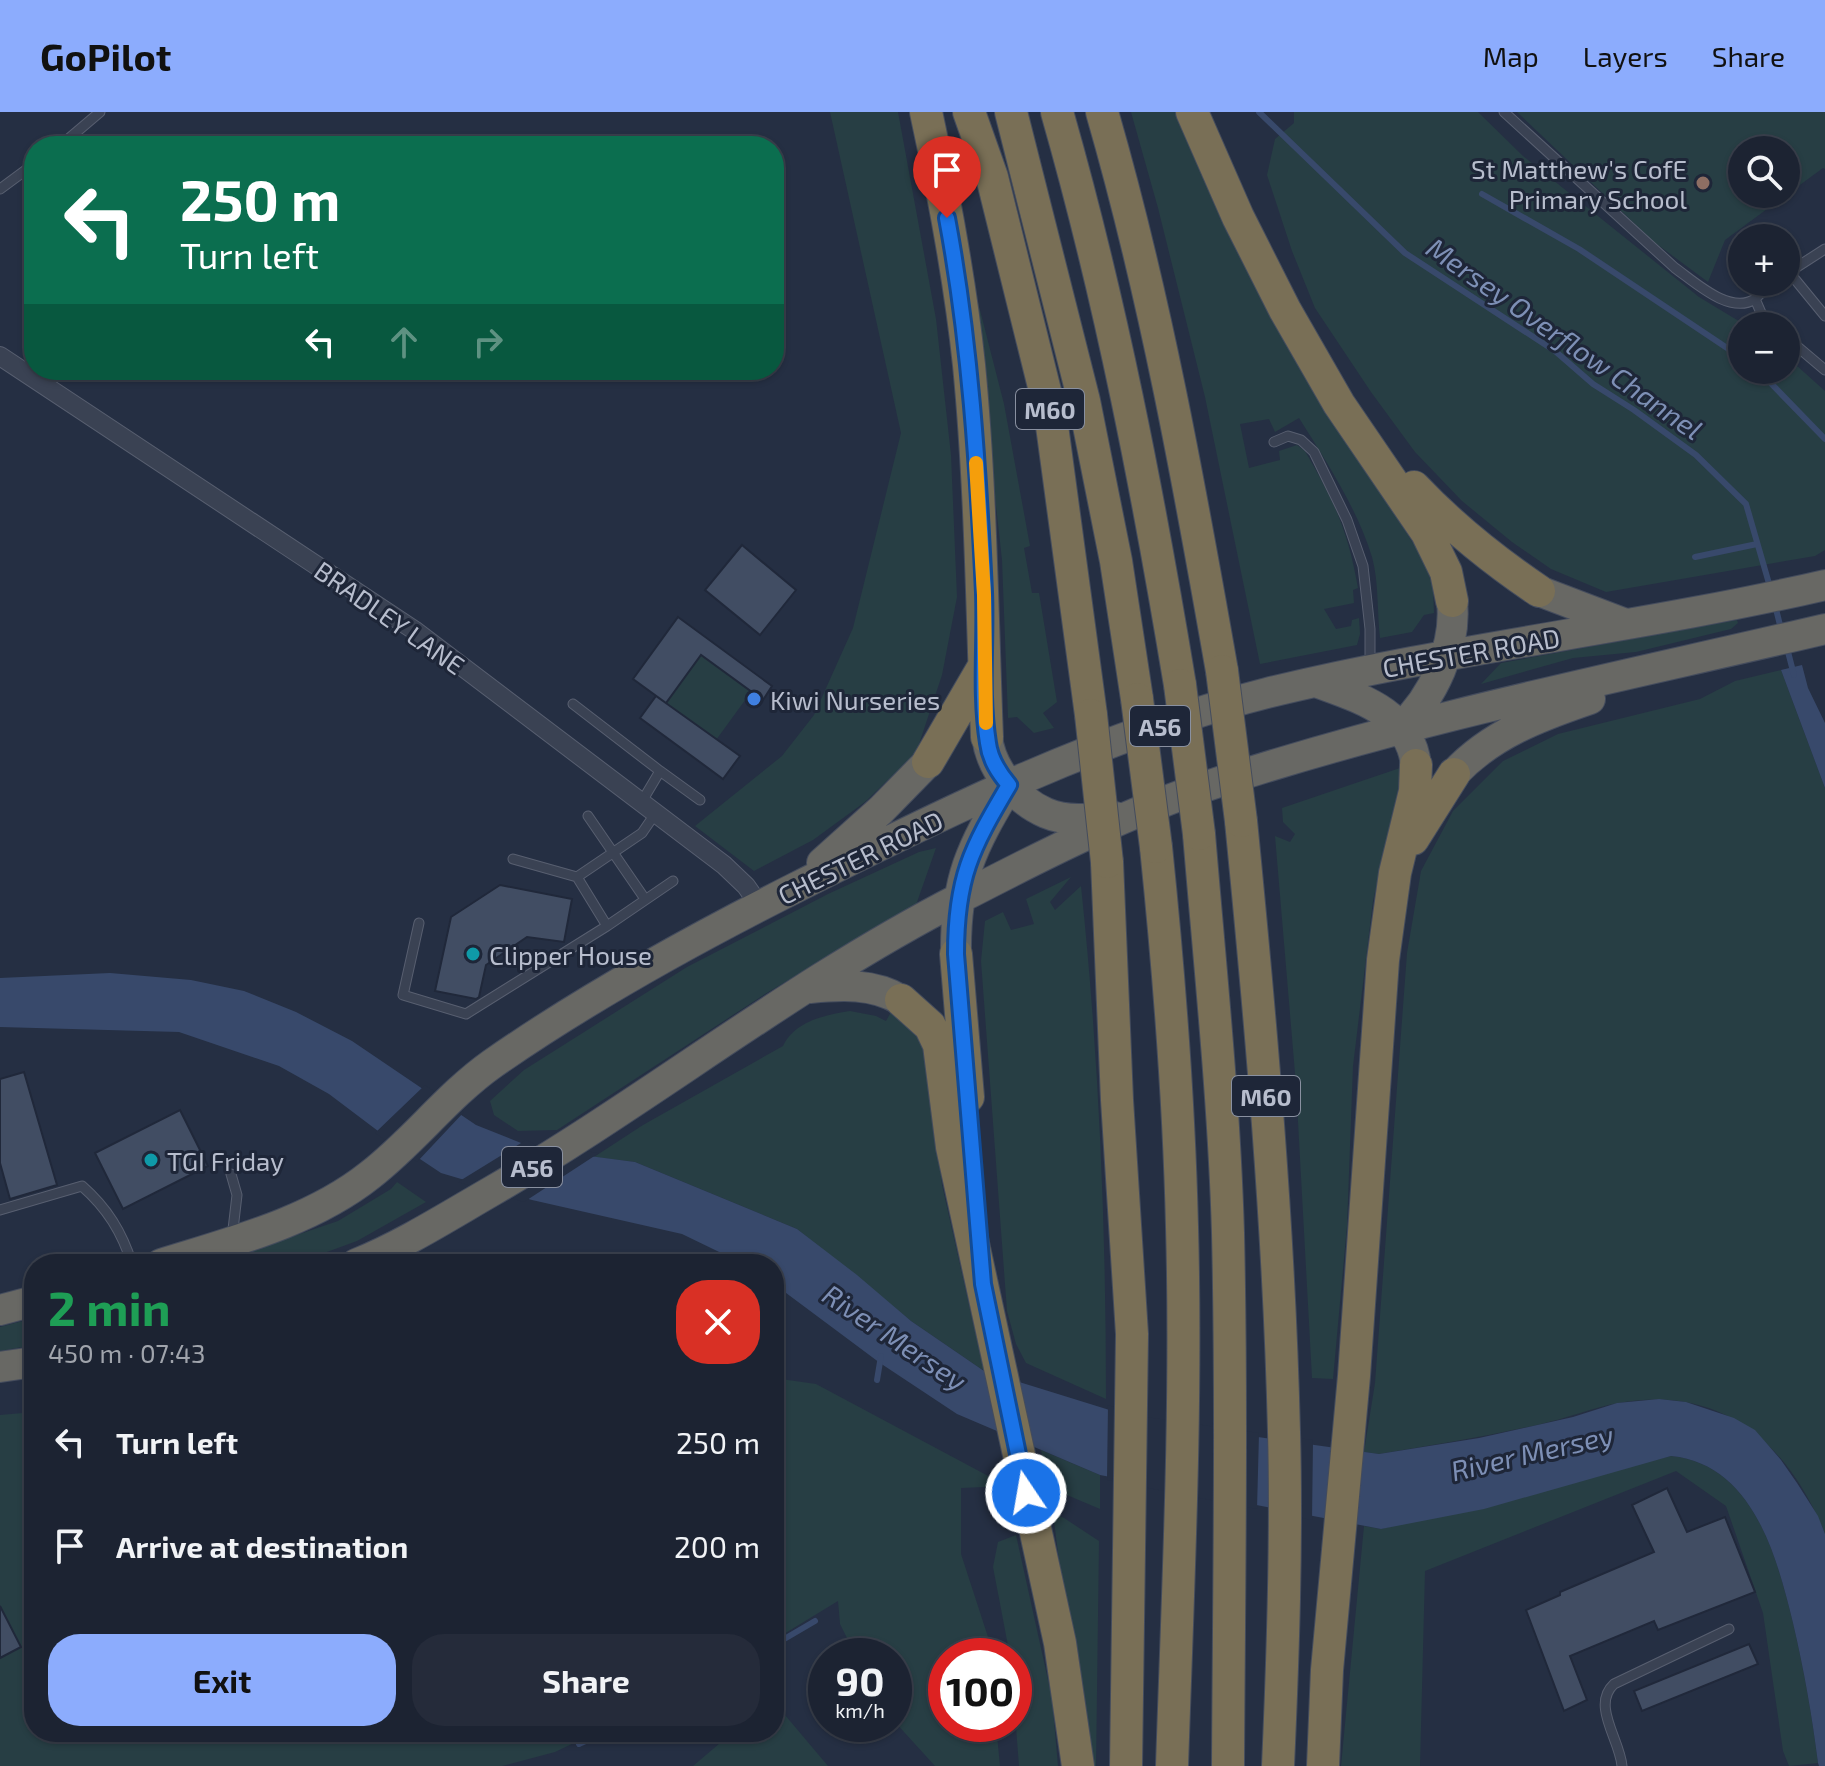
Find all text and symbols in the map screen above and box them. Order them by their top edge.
text: GoPilot [40,33,171,79]
text: Map [1483,39,1539,73]
text: Layers [1583,39,1668,73]
text: Share [1712,39,1785,73]
pin [913,136,981,218]
map controls [1728,136,1800,384]
button: search [1728,136,1800,208]
icon: arrive [925,148,969,192]
place label: St Matthew's CofE Primary School [1471,153,1687,214]
text: 250 m [180,165,340,232]
icon: left [48,168,152,272]
marker: St Matthew's CofE Primary School [1694,174,1712,192]
button: + [1728,224,1800,296]
water label: Mersey Overflow Channel [1421,230,1709,446]
text: Turn left [180,233,319,276]
button: − [1728,312,1800,384]
icon: left [298,320,342,364]
icon: ahead [382,320,426,364]
icon: right [466,320,510,364]
road number: M60 [1016,389,1084,429]
street label: BRADLEY LANE [309,554,471,680]
street label: CHESTER ROAD [1380,621,1562,683]
place label: Kiwi Nurseries [770,684,940,715]
marker: Kiwi Nurseries [745,690,763,708]
road number: A56 [1130,706,1190,746]
street label: CHESTER ROAD [772,804,948,910]
place label: Clipper House [489,939,652,970]
marker: Clipper House [464,945,482,963]
road number: M60 [1232,1076,1300,1116]
place label: TGI Friday [167,1145,284,1176]
road number: A56 [502,1147,562,1187]
marker: TGI Friday [142,1151,160,1169]
water label: River Mersey [817,1277,973,1397]
text: 2 min [48,1278,171,1336]
button: close [676,1280,760,1364]
text: 450 m · 07:43 [48,1337,205,1368]
water label: River Mersey [1447,1417,1617,1487]
icon: left [48,1420,92,1464]
text: Turn left [116,1424,238,1460]
text: 250 m [676,1424,760,1460]
position arrow [984,1451,1068,1535]
icon: arrive [48,1524,92,1568]
text: Arrive at destination [116,1528,408,1564]
text: 200 m [674,1528,760,1564]
button: Exit [48,1634,396,1726]
button: Share [412,1634,760,1726]
speed limit sign: 100 [928,1638,1032,1742]
text: 90 [836,1656,884,1704]
text: km/h [835,1698,885,1722]

